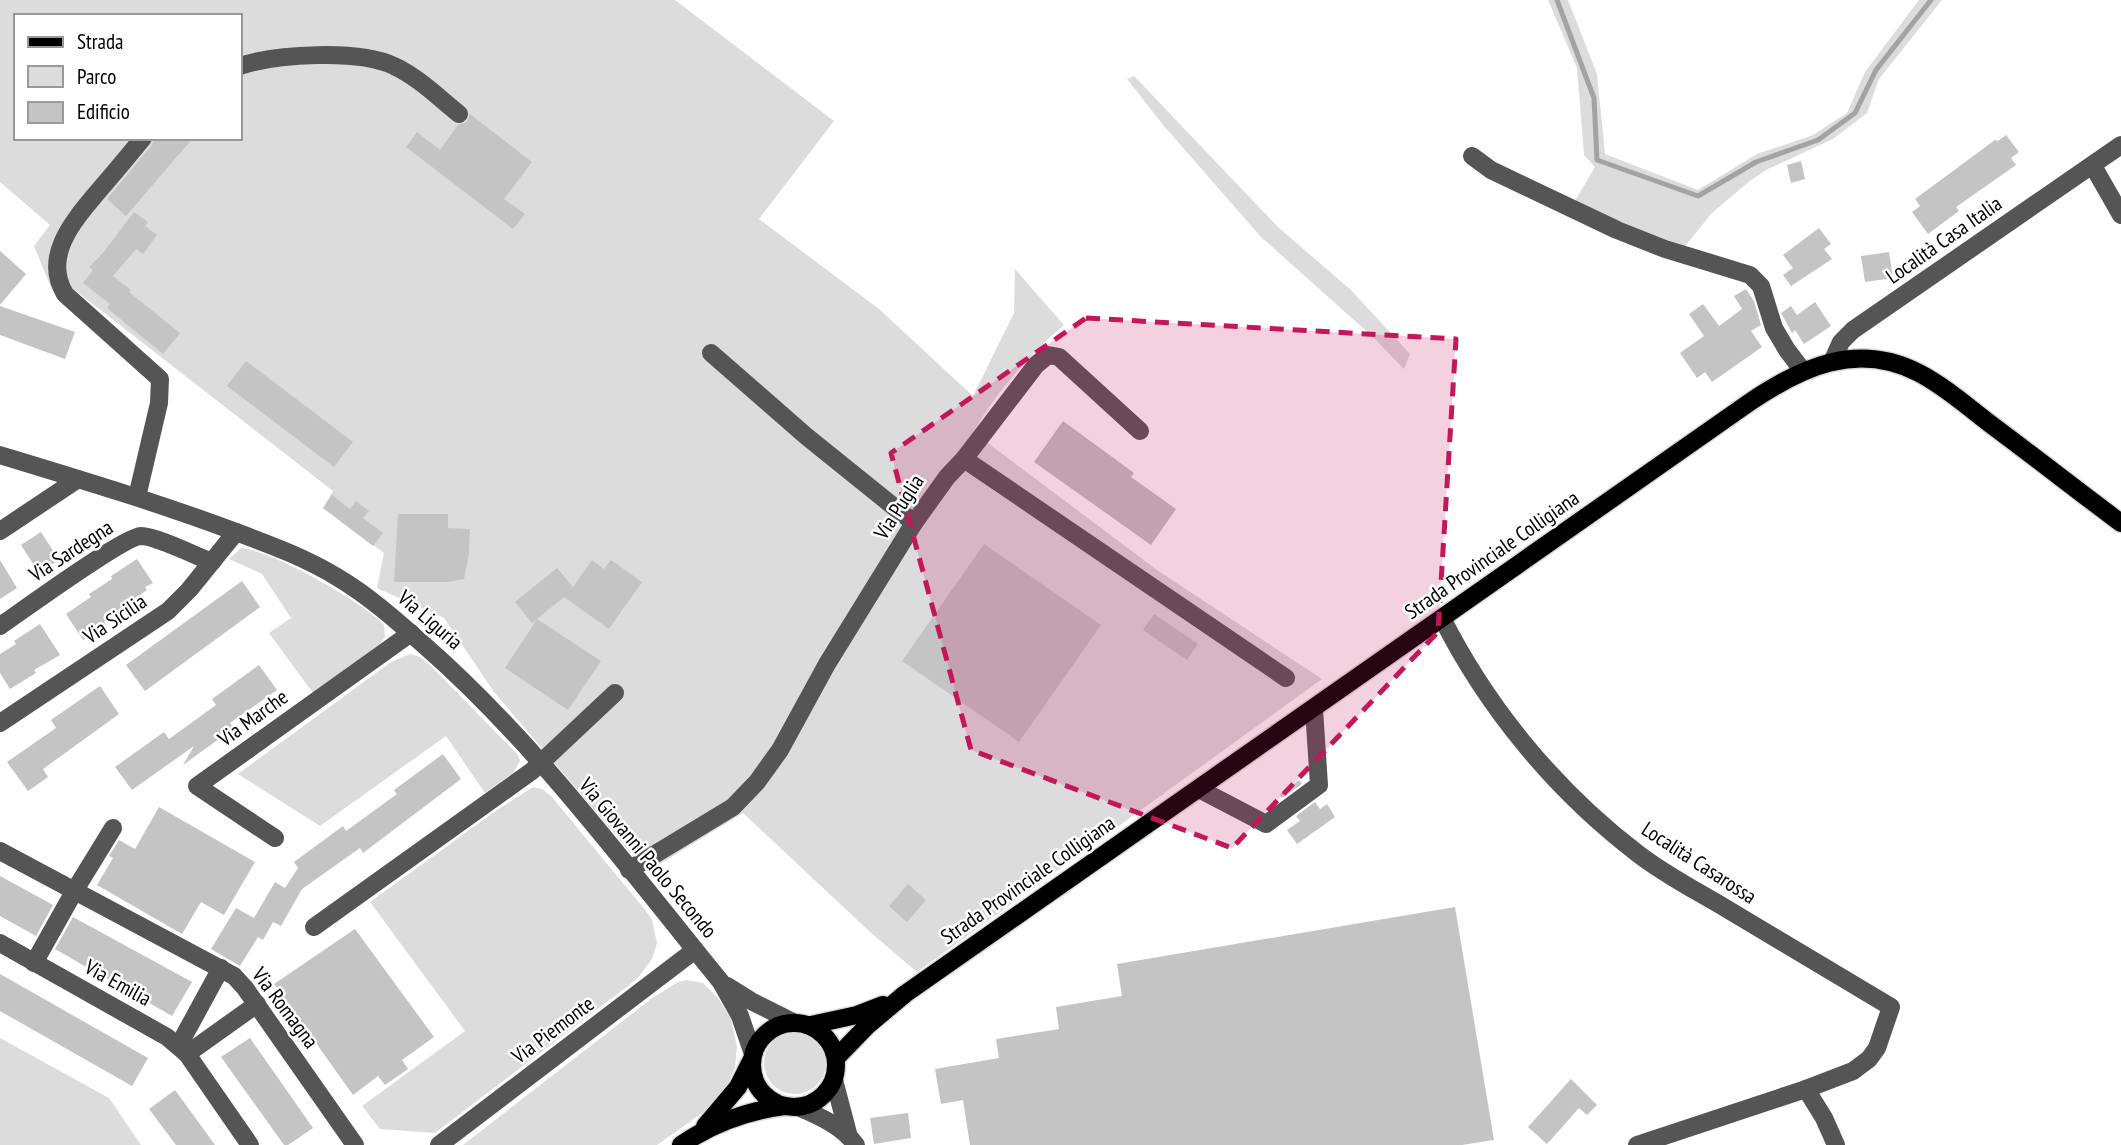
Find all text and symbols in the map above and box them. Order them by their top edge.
legend [14,14,242,140]
text: Strada [77,28,123,55]
text: Parco [77,63,116,90]
text: Edificio [77,98,130,125]
street label: Località Casa Italia [1880,190,2007,289]
street label: Via Puglia [867,469,930,545]
street label: Strada Provinciale Colligiana [1399,484,1584,625]
street label: Via Sardegna [23,514,118,588]
street label: Via Liguria [392,583,468,655]
street label: Via Sicilia [77,588,152,650]
street label: Via Marche [212,683,293,753]
street label: Via Giovanni Paolo Secondo [573,771,723,943]
street label: Strada Provinciale Colligiana [935,809,1120,950]
street label: Località Casarossa [1637,815,1762,910]
street label: Via Emilia [79,953,156,1012]
street label: Via Romagna [246,961,325,1053]
street label: Via Piemonte [505,990,599,1070]

